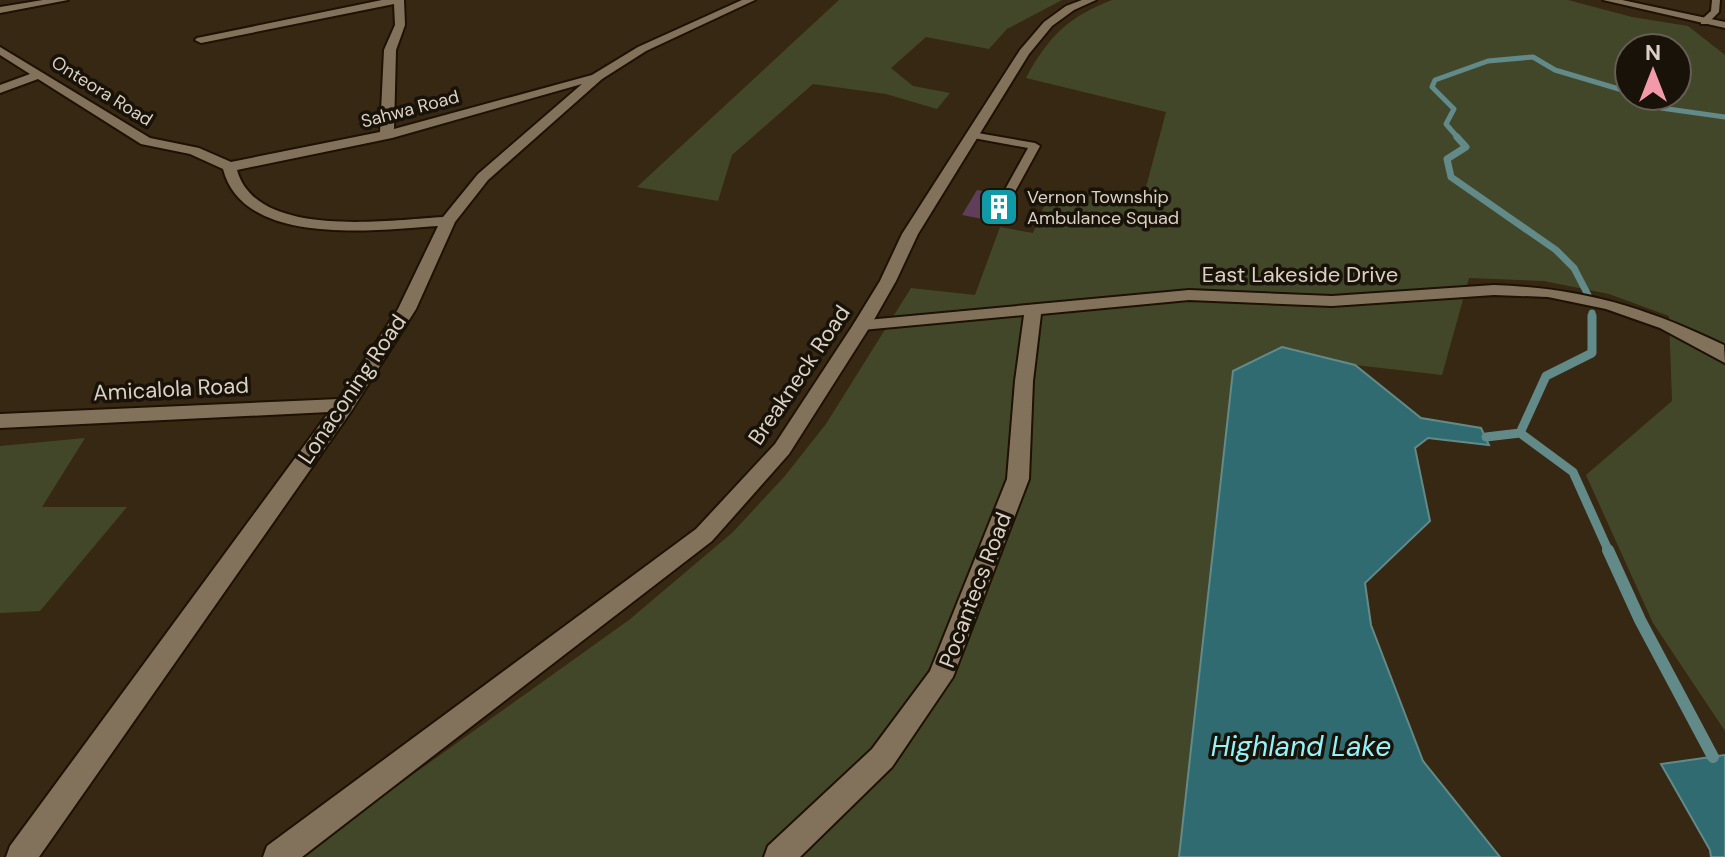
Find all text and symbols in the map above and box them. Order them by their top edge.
north arrow [1613,32,1693,112]
text: N [1645,38,1661,67]
street label: Onteora Road [47,50,157,132]
street label: Sahwa Road [358,84,462,134]
place label: Vernon Township Ambulance Squad [1027,185,1179,230]
building icon: Vernon Township Ambulance Squad [978,186,1020,228]
street label: East Lakeside Drive [1202,260,1398,289]
street label: Breakneck Road [742,300,856,450]
street label: Lonaconing Road [291,309,413,469]
street label: Amicalola Road [92,370,250,408]
street label: Pocantecs Road [932,508,1018,672]
water label: Highland Lake [1211,728,1391,765]

